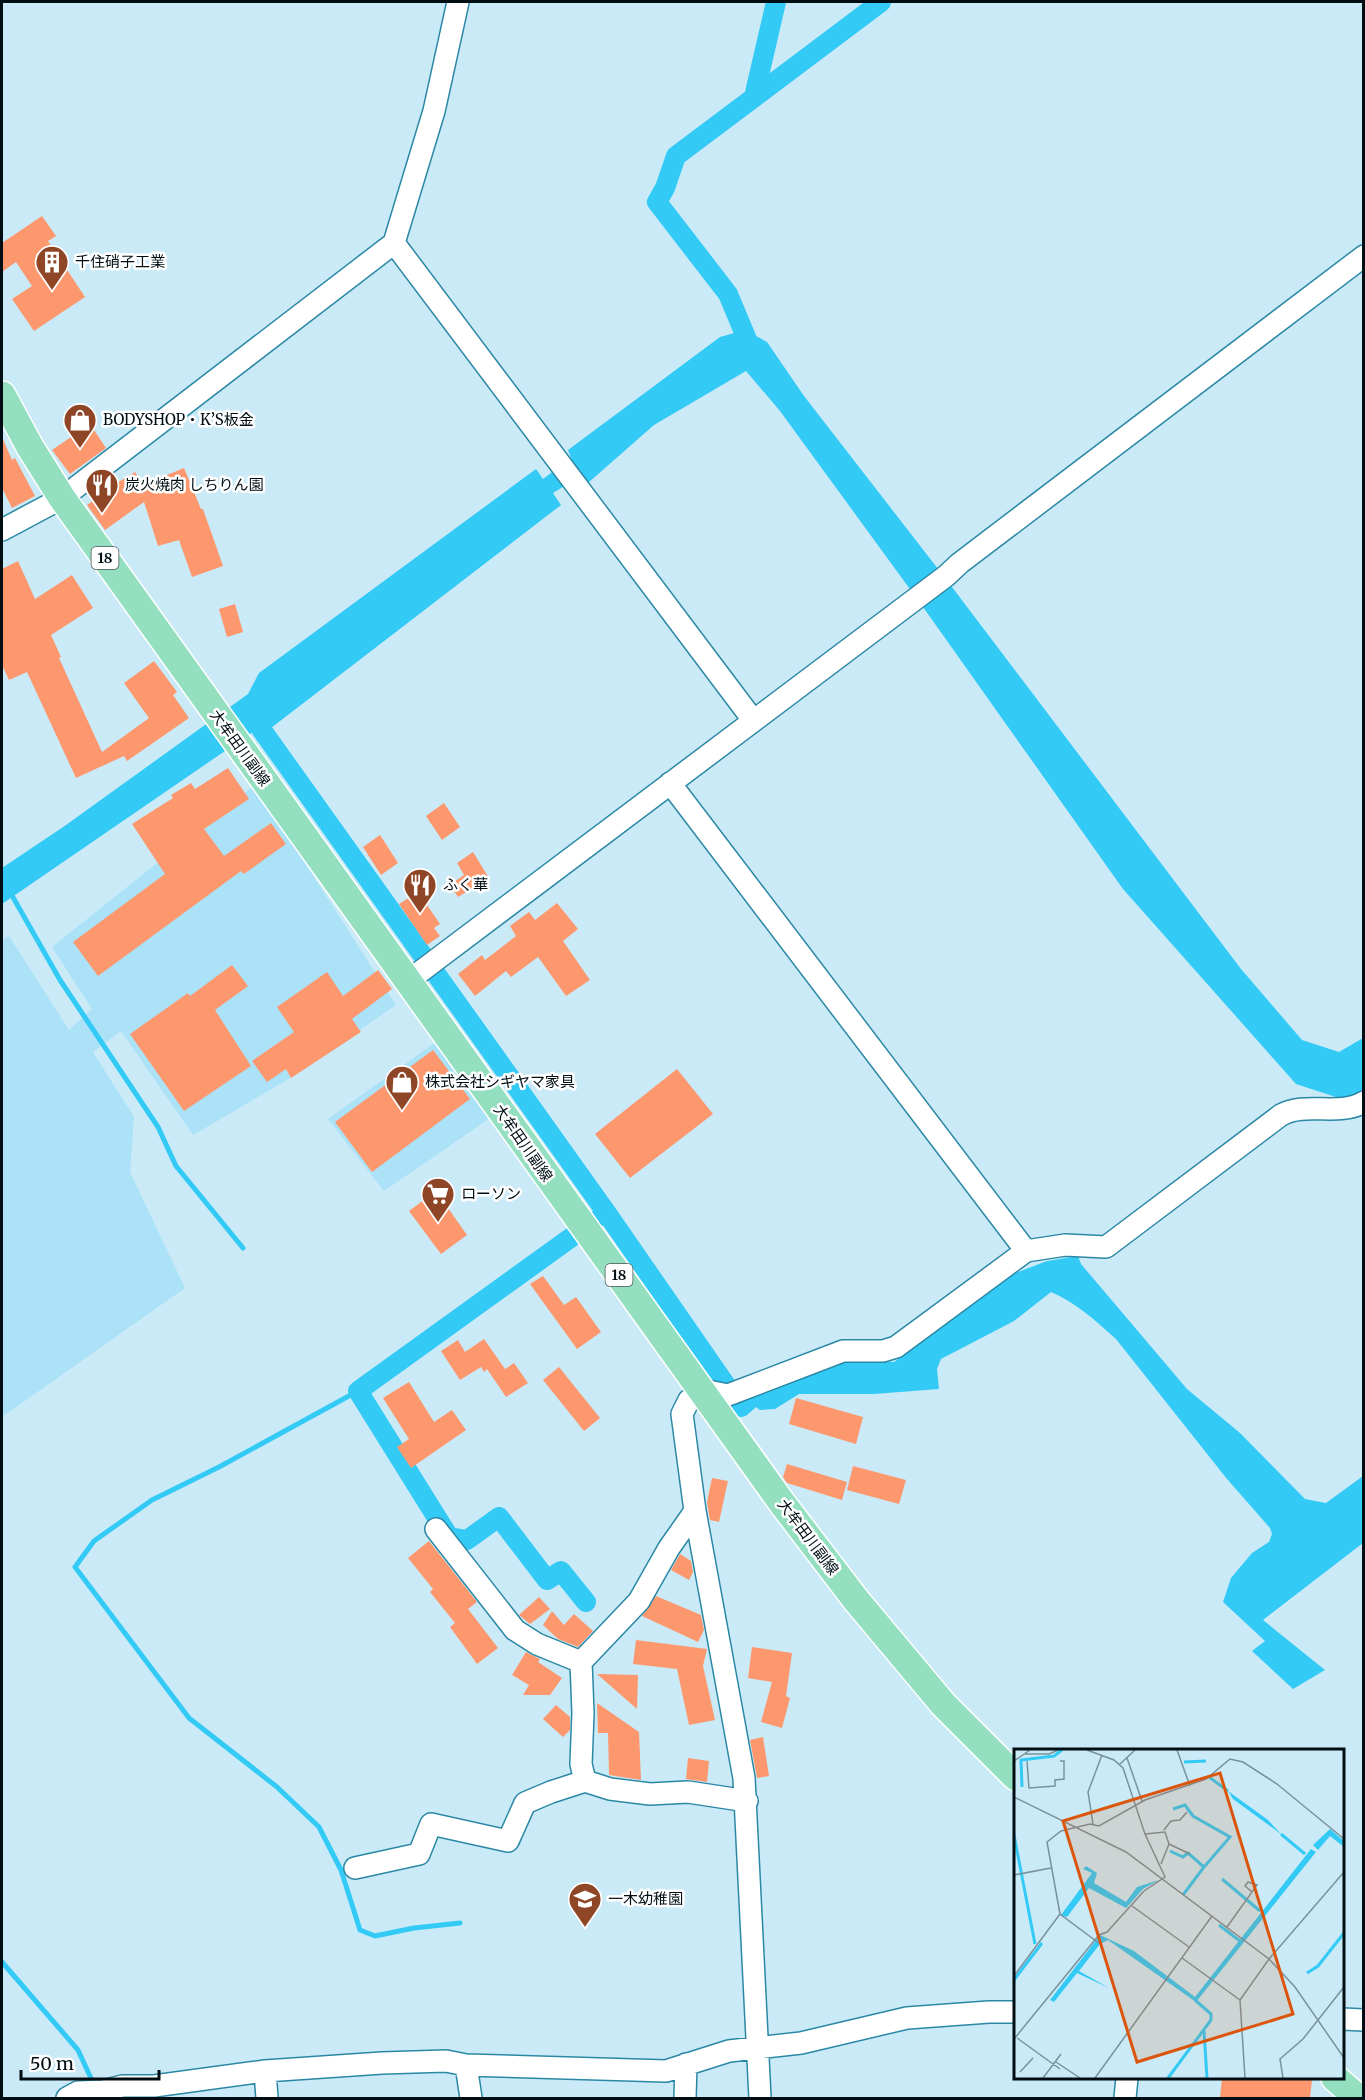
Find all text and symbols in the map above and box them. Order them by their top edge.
building icon: 千住硝子工業 [34,244,70,291]
place label: 千住硝子工業 [75,252,165,271]
shop icon: BODYSHOP・K’S板金 [62,402,98,449]
place label: BODYSHOP・K’S板金 [103,410,254,429]
restaurant icon: 炭火焼肉 しちりん園 [84,467,120,514]
place label: 炭火焼肉 しちりん園 [125,475,264,494]
road number: 18 [92,547,118,569]
street label: 大牟田川副線 [206,706,275,790]
restaurant icon: ふく華 [402,867,438,914]
place label: ふく華 [443,875,488,894]
shop icon: 株式会社シギヤマ家具 [384,1064,420,1111]
place label: 株式会社シギヤマ家具 [425,1072,575,1091]
street label: 大牟田川副線 [490,1100,557,1185]
supermarket icon: ローソン [420,1176,456,1223]
place label: ローソン [461,1184,521,1203]
road number: 18 [606,1264,632,1286]
street label: 大牟田川副線 [774,1495,843,1578]
inset map [1014,1749,1344,2079]
school or university icon: 一木幼稚園 [567,1881,603,1928]
place label: 一木幼稚園 [608,1889,683,1908]
scale bar [21,2043,159,2081]
text: 50 m [30,2052,74,2075]

